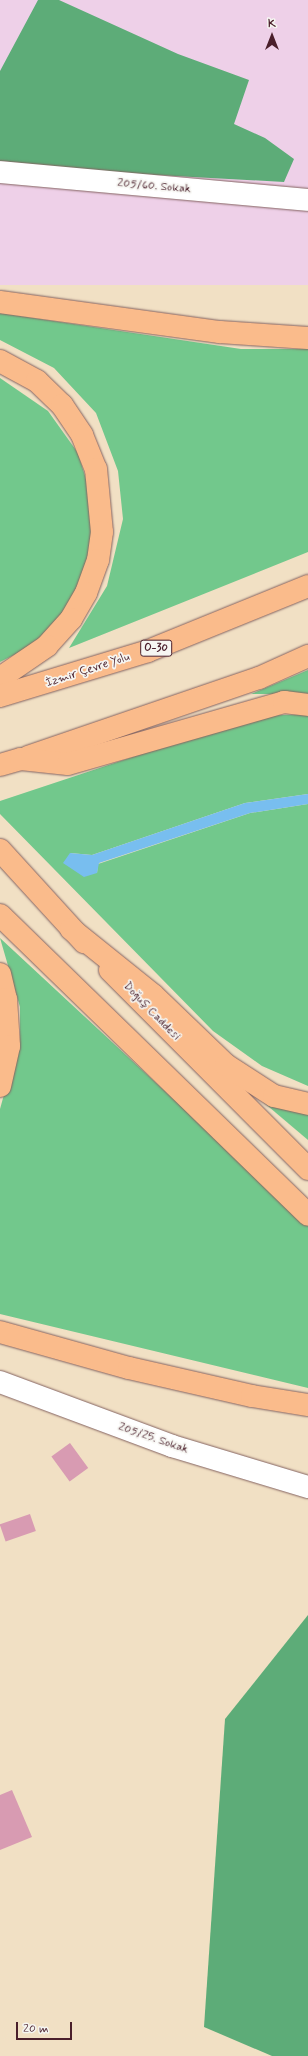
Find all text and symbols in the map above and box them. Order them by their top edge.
north arrow [252,16,292,56]
text: K [268,17,276,31]
street label: 205/60. Sokak [117,177,191,197]
road number: O-30 [140,639,172,657]
street label: İzmir Çevre Yolu [44,651,132,691]
street label: Doğuş Caddesi [120,980,182,1044]
street label: 205/25. Sokak [116,1420,190,1458]
scale bar [18,2014,74,2040]
text: 20 m [23,2021,49,2037]

